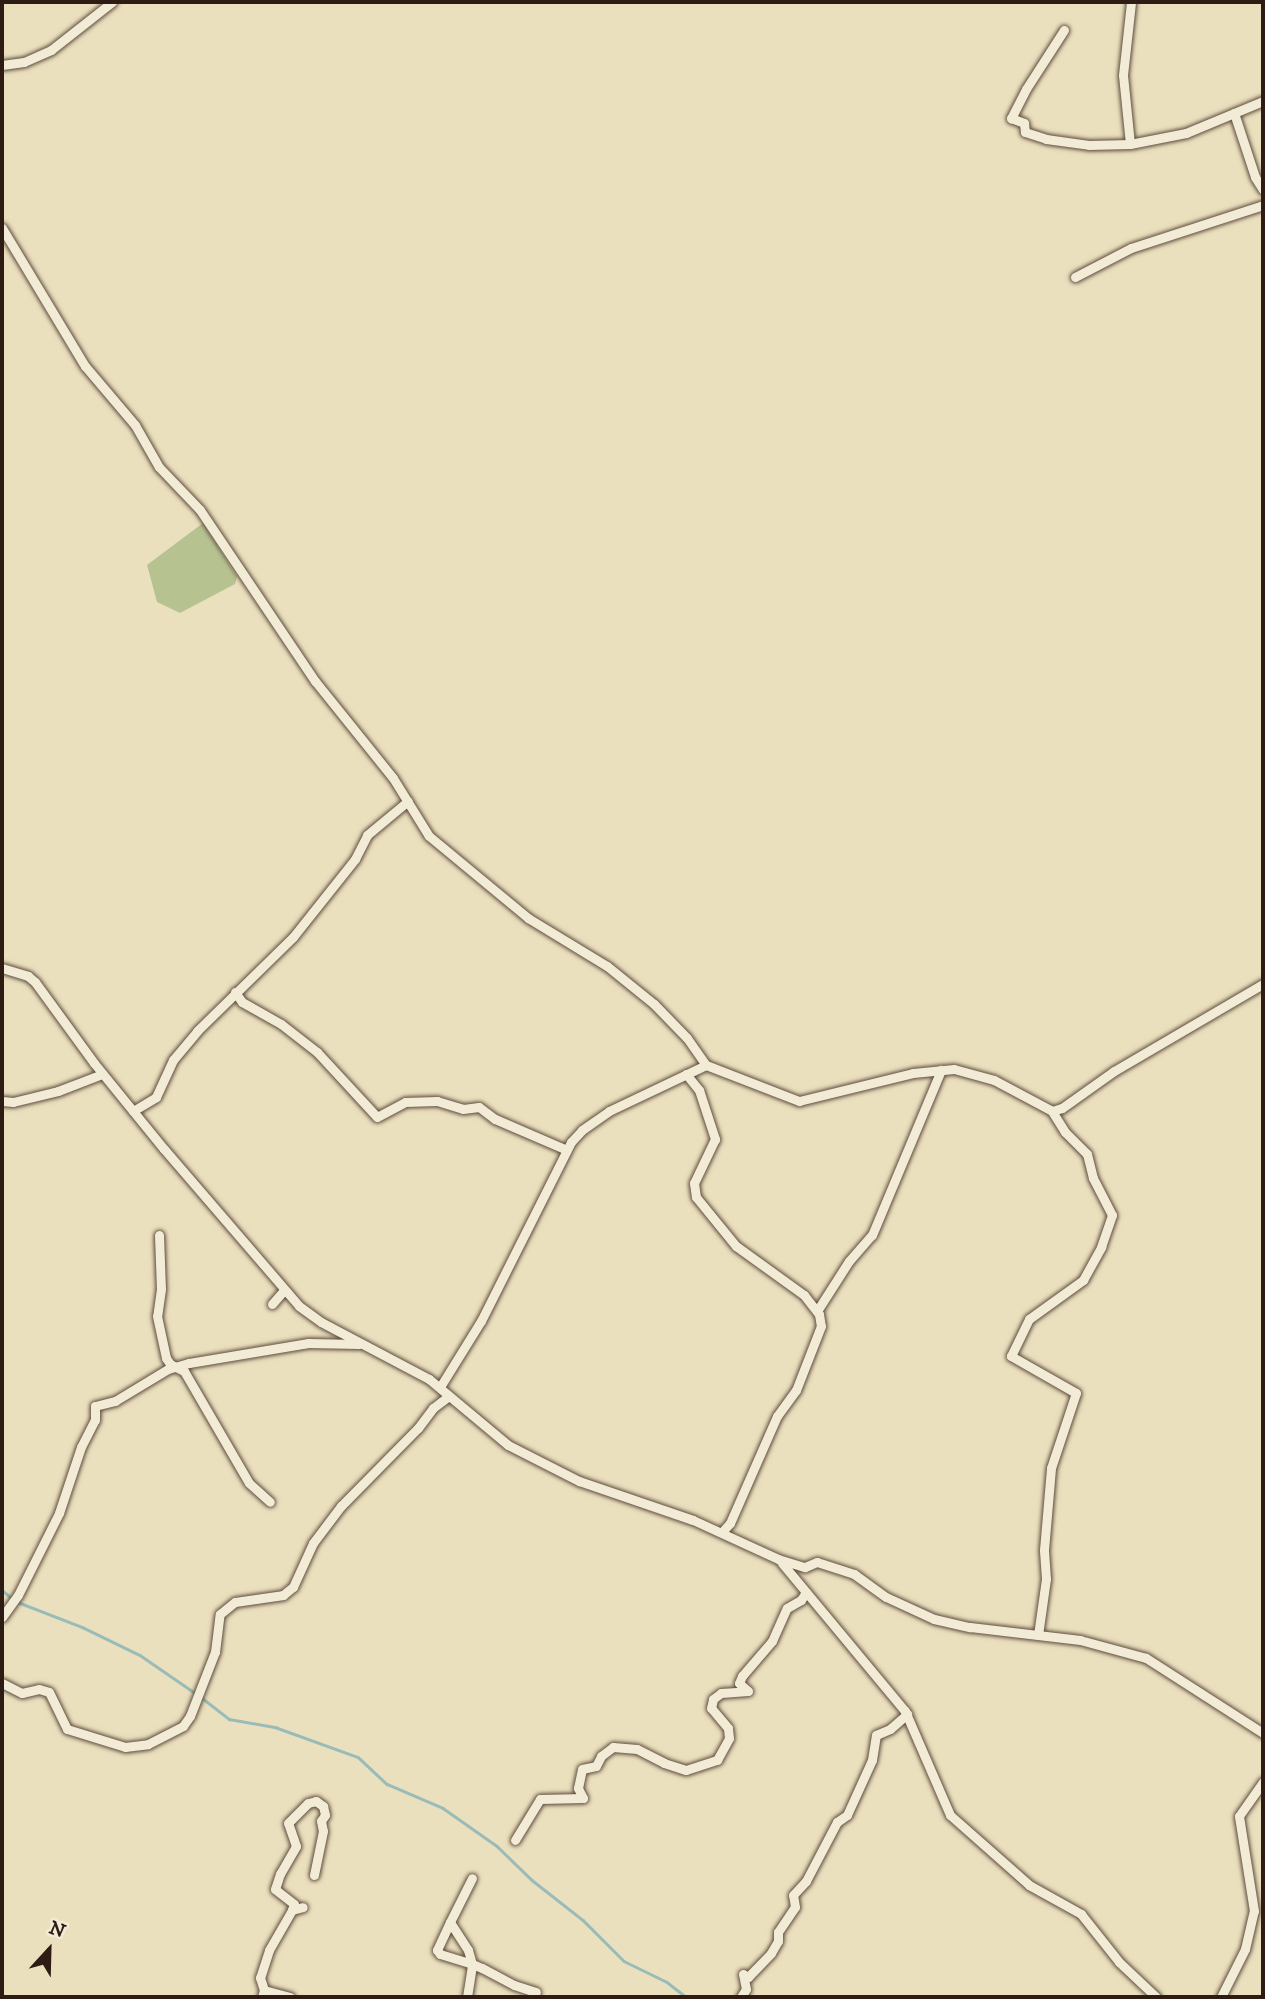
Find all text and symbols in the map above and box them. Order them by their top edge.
north arrow [14,1915,84,1985]
text: N [46,1916,69,1944]

